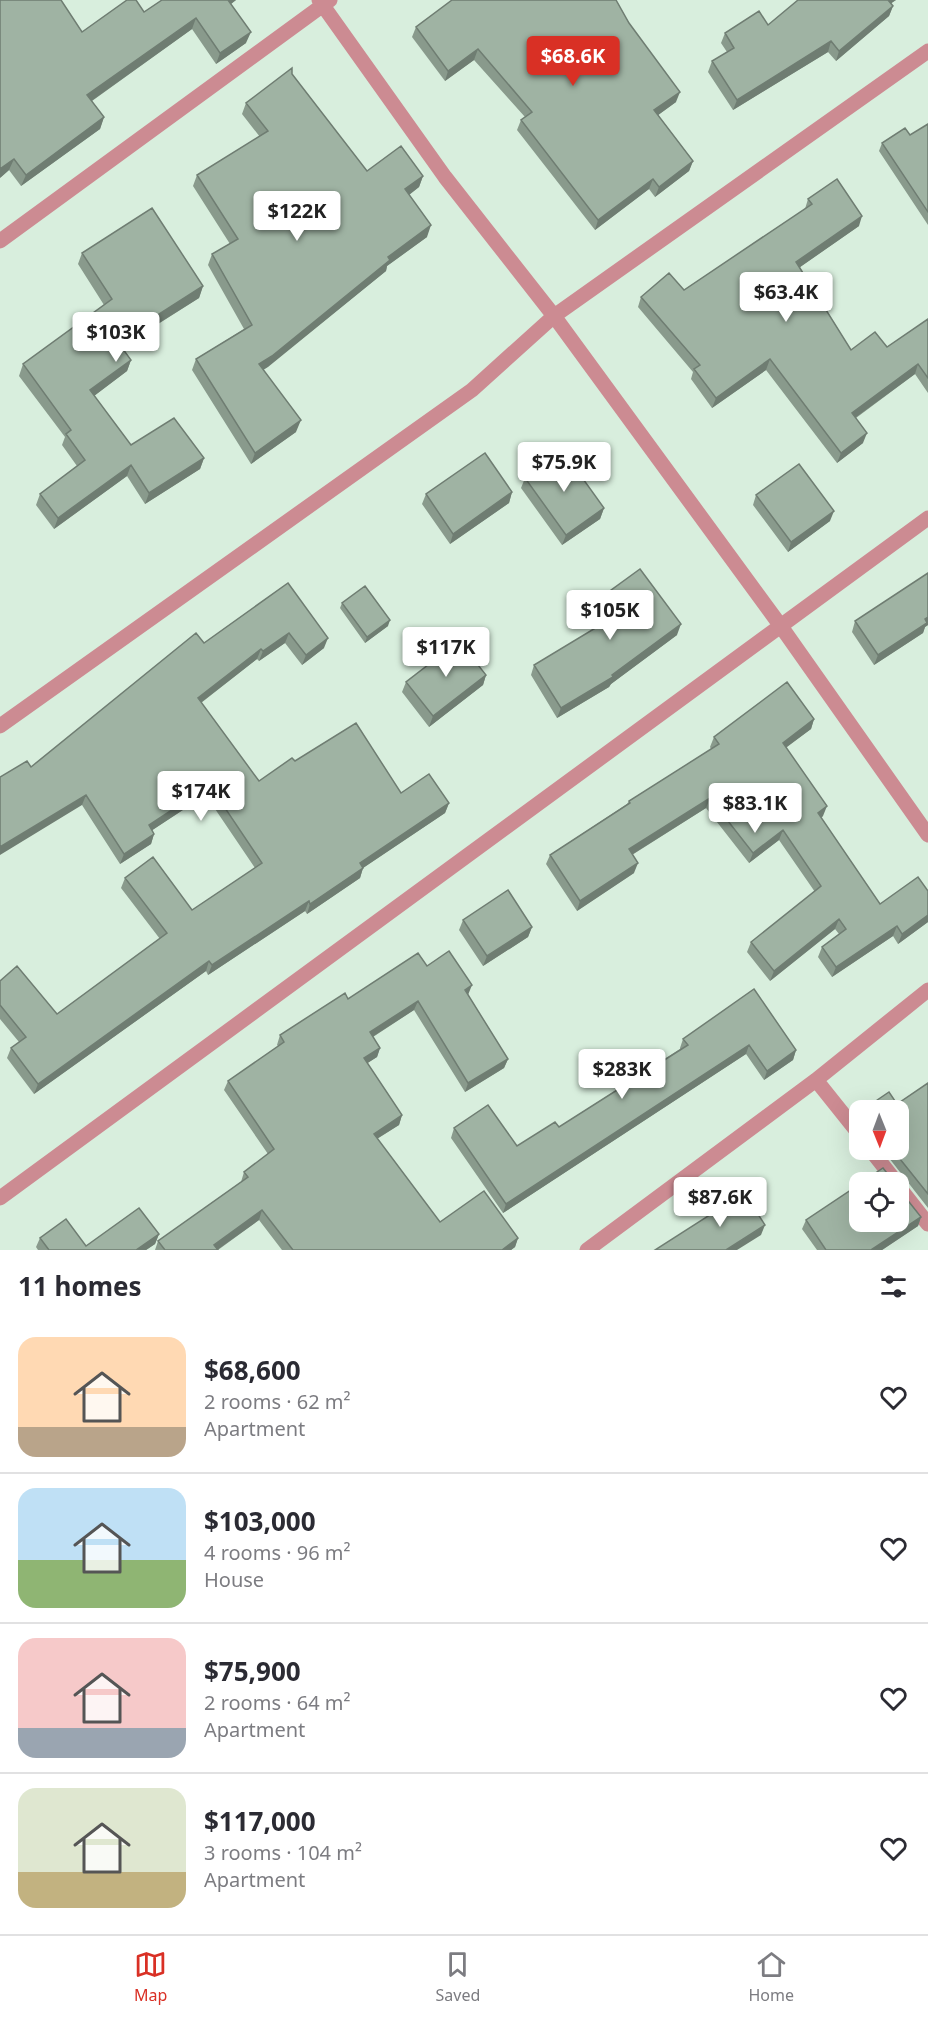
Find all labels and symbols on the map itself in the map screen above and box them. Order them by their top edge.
pin: $68.6K [524,36,622,87]
pin: $122K [255,191,339,242]
pin: $63.4K [737,272,835,323]
pin: $103K [74,312,158,363]
pin: $75.9K [515,442,613,493]
pin: $105K [568,590,652,641]
pin: $117K [404,627,488,678]
pin: $174K [159,771,243,822]
pin: $83.1K [706,783,804,834]
pin: $283K [580,1049,664,1100]
north arrow [849,1100,909,1160]
pin: $87.6K [671,1177,769,1228]

